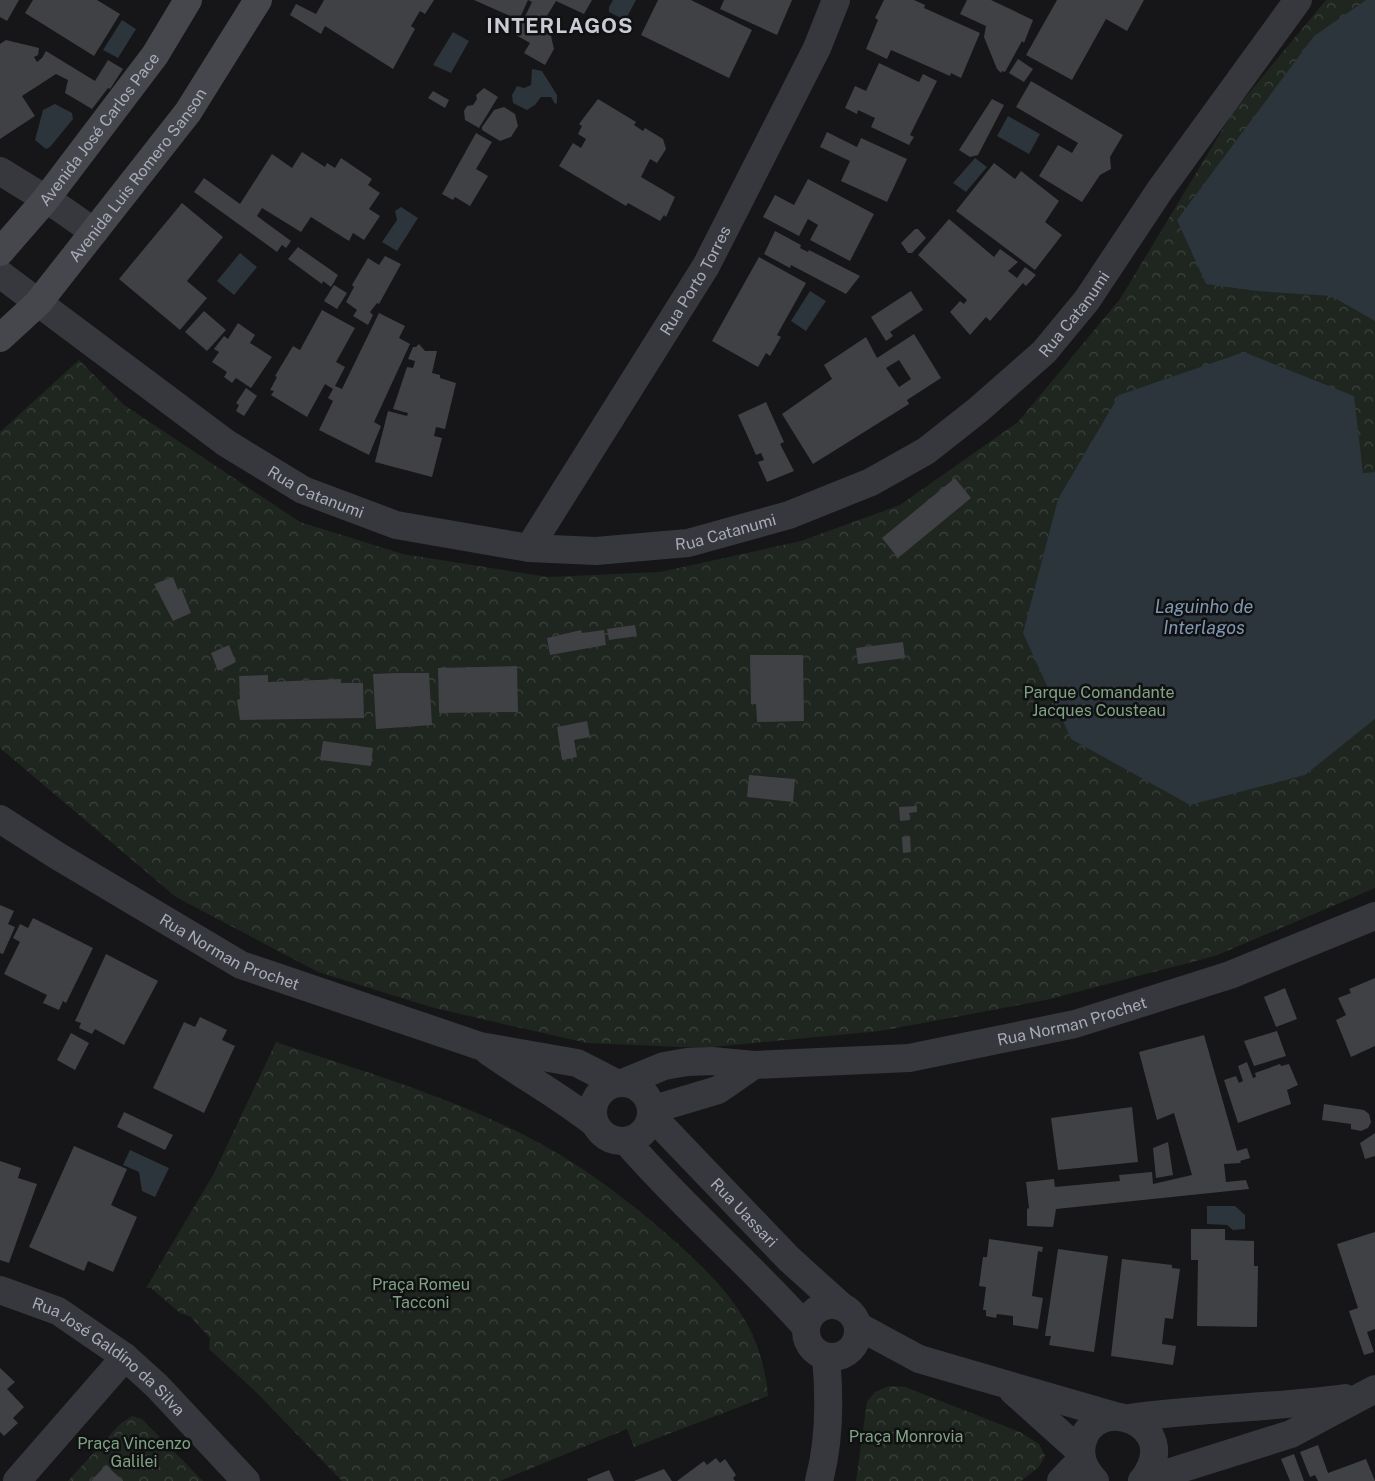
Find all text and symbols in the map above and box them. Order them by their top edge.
district label: INTERLAGOS [486,13,634,38]
street label: Avenida José Carlos Pace [35,49,163,210]
street label: Avenida Luis Romero Sanson [65,85,211,266]
street label: Rua Porto Torres [656,223,735,339]
street label: Rua Catanumi [1035,268,1113,361]
street label: Rua Catanumi [264,462,366,522]
street label: Rua Catanumi [674,510,778,554]
water label: Laguinho de Interlagos [1155,596,1254,638]
park label: Parque Comandante Jacques Cousteau [1024,683,1174,720]
street label: Rua Norman Prochet [156,910,302,994]
street label: Rua Norman Prochet [995,993,1149,1050]
street label: Rua Uassari [707,1174,781,1251]
park label: Praça Romeu Tacconi [372,1275,470,1312]
street label: Rua José Galdíno da Silva [30,1293,189,1420]
park label: Praça Monrovia [849,1427,963,1446]
park label: Praça Vincenzo Galilei [77,1434,191,1471]

